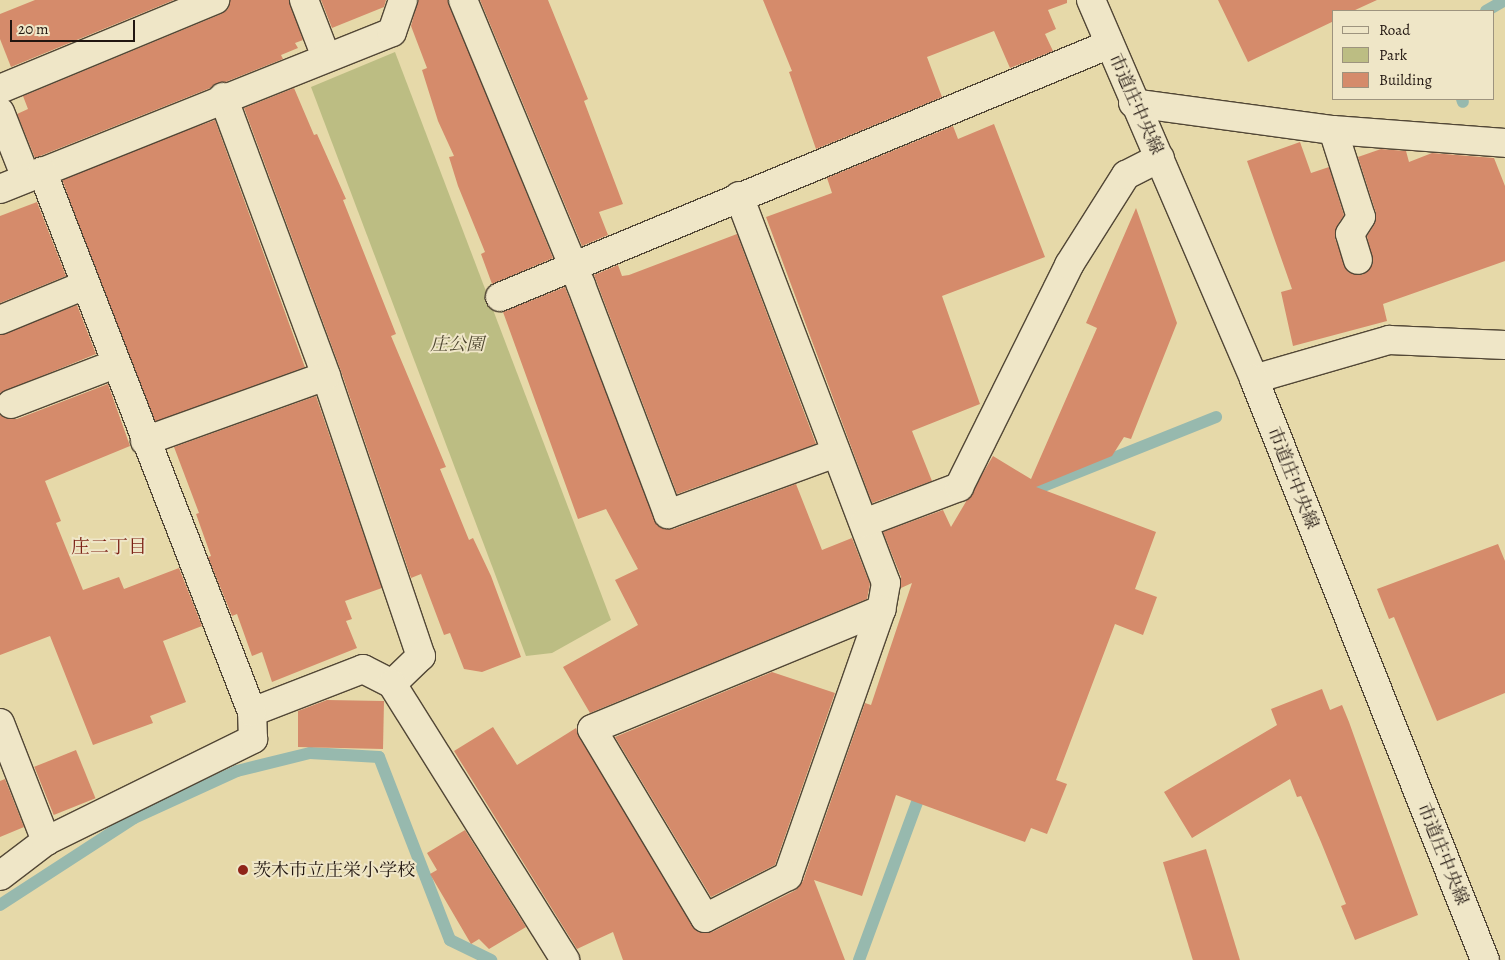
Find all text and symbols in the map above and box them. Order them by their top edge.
scale bar [12,10,138,42]
legend [1332,10,1495,100]
text: 20 m [18,19,49,39]
text: Road [1379,20,1410,40]
text: Park [1379,45,1407,65]
street label: 市道庄中央線 [1104,50,1168,158]
text: Building [1379,70,1432,90]
park label: 庄公園 [430,333,484,355]
street label: 市道庄中央線 [1263,424,1323,532]
district label: 庄二丁目 [71,537,147,559]
street label: 市道庄中央線 [1413,800,1473,908]
place label: 茨木市立庄栄小学校 [253,859,415,881]
marker: 茨木市立庄栄小学校 [237,864,249,876]

